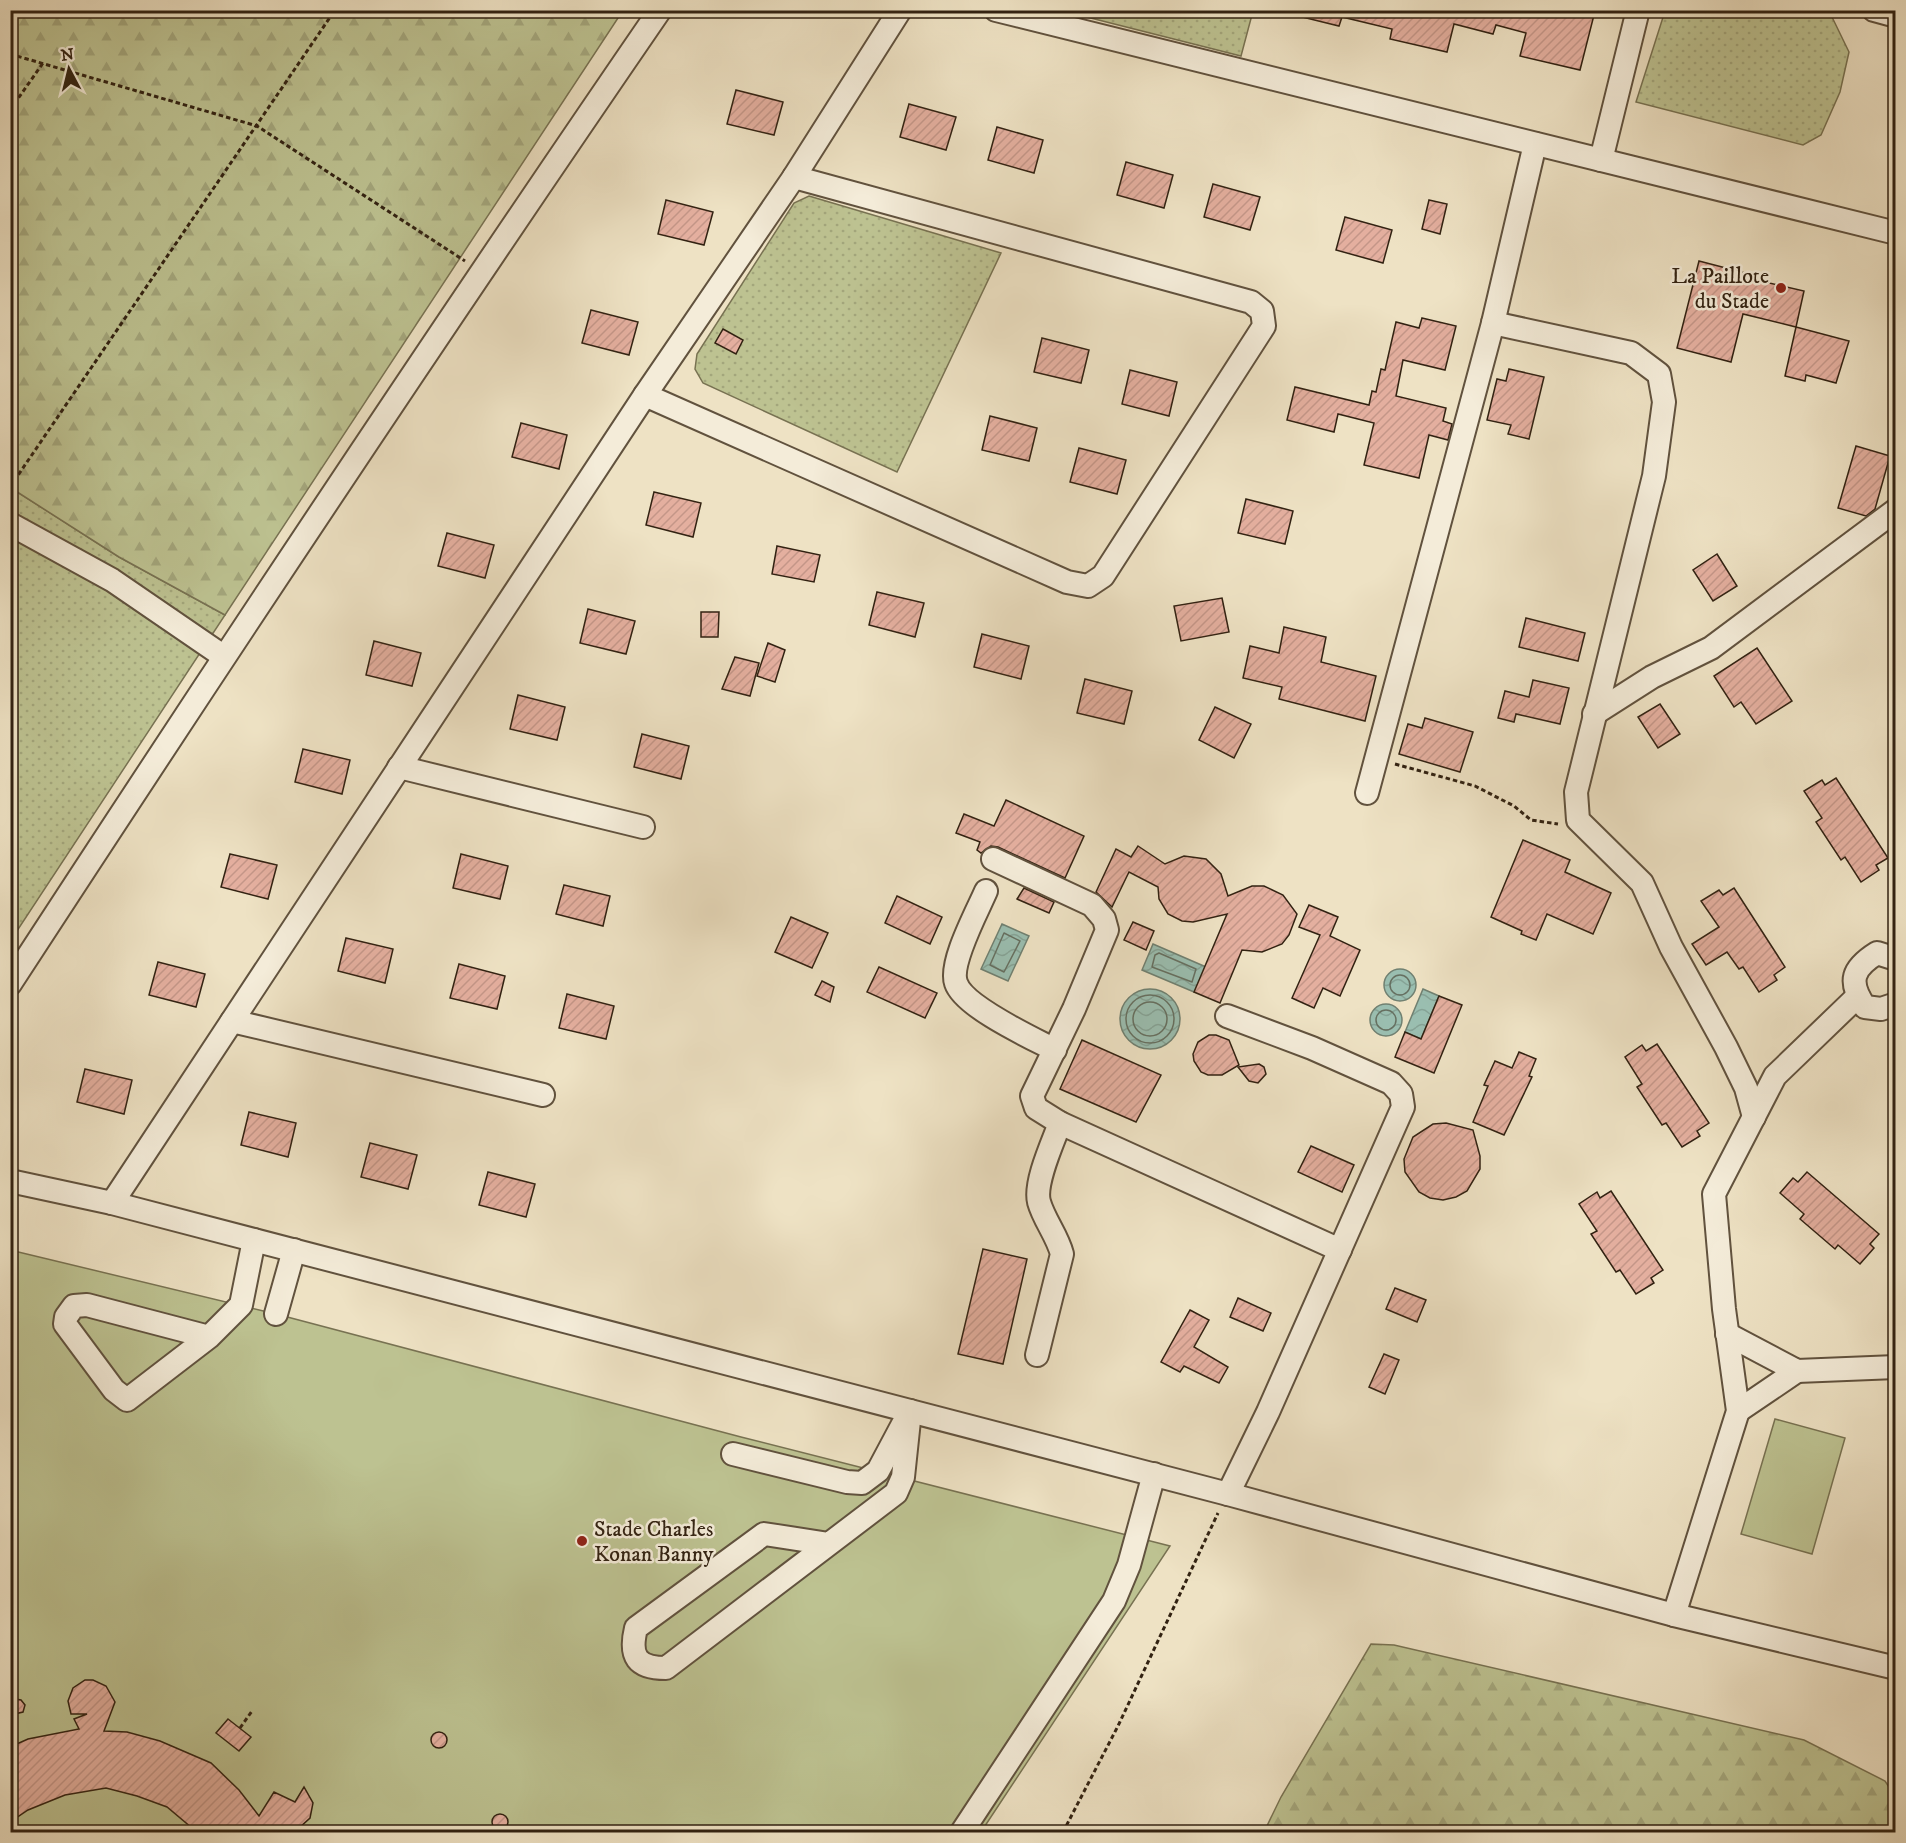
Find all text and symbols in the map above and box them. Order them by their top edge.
north arrow [39,39,99,99]
text: N [60,44,75,66]
place label: La Paillote du Stade [1671,263,1769,315]
marker: La Paillote du Stade [1774,281,1788,295]
place label: Stade Charles Konan Banny [594,1516,714,1568]
marker: Stade Charles Konan Banny [575,1534,589,1548]

